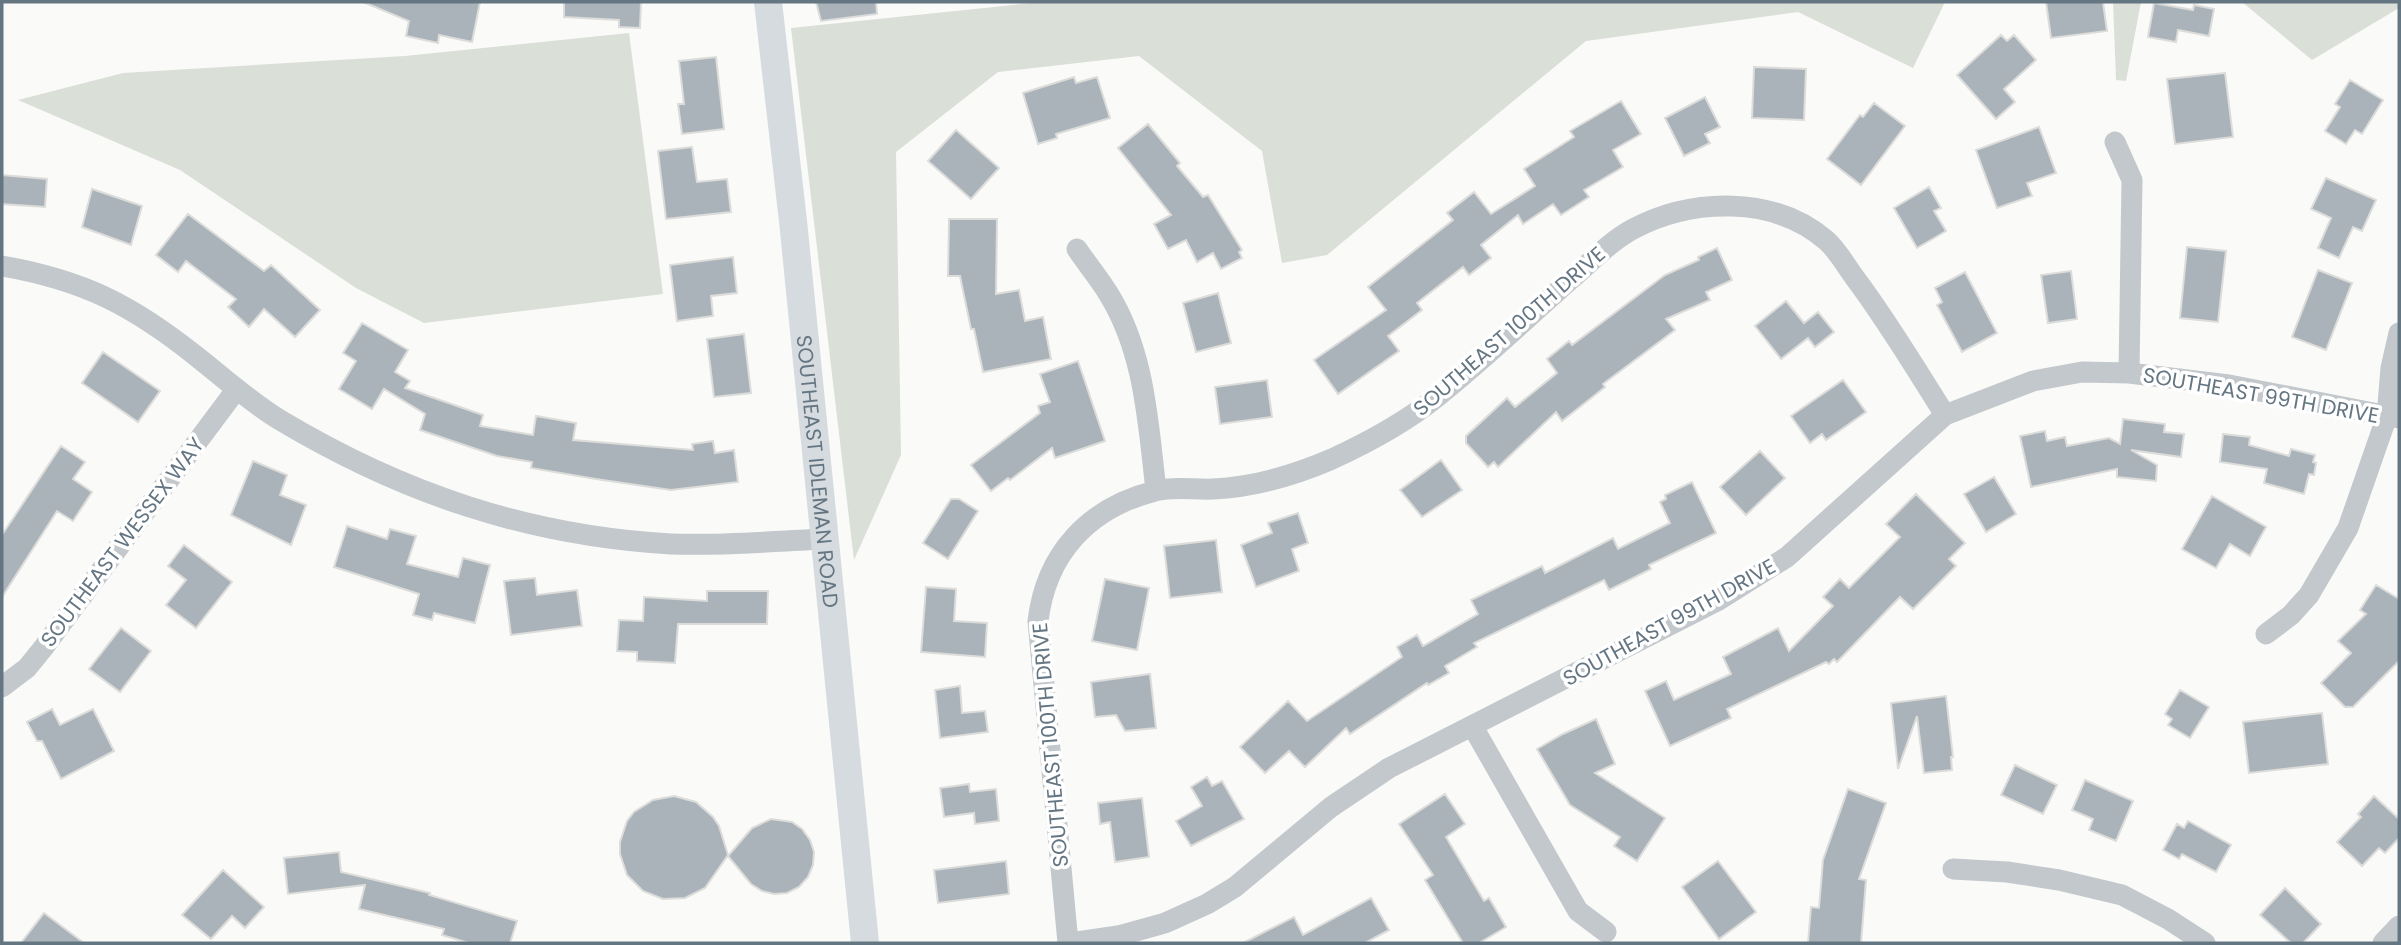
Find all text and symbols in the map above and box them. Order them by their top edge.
street label: SOUTHEAST 100TH DRIVE [1407,240,1611,422]
street label: SOUTHEAST IDLEMAN ROAD [790,334,846,609]
street label: SOUTHEAST 99TH DRIVE [2141,360,2381,430]
street label: SOUTHEAST WESSEX WAY [34,431,210,653]
street label: SOUTHEAST 99TH DRIVE [1558,551,1780,693]
street label: SOUTHEAST 100TH DRIVE [1025,621,1075,869]

